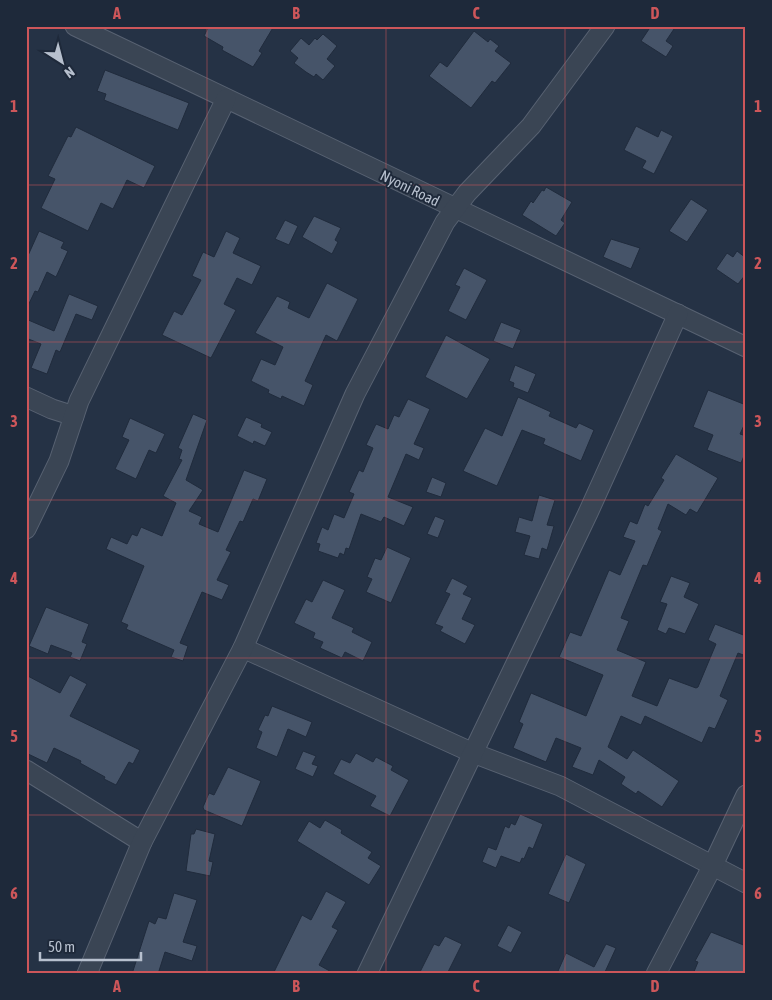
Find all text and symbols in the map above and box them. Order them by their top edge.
text: A [112,4,121,22]
text: B [292,4,300,22]
text: C [472,4,480,22]
text: D [651,4,660,22]
north arrow [38,38,88,88]
text: N [62,64,78,81]
text: 1 [10,97,18,115]
text: 1 [754,97,762,115]
street label: Nyoni Road [378,166,442,210]
text: 2 [10,254,18,272]
text: 2 [754,254,762,272]
text: 3 [10,412,18,430]
text: 3 [754,412,762,430]
text: 4 [9,569,18,587]
text: 4 [753,569,762,587]
text: 5 [10,727,18,745]
text: 5 [754,727,762,745]
text: 6 [10,884,18,902]
text: 6 [754,884,762,902]
scale bar [40,930,141,962]
text: 50 m [48,938,75,955]
text: A [112,977,121,995]
text: B [292,977,300,995]
text: C [472,977,480,995]
text: D [651,977,660,995]

